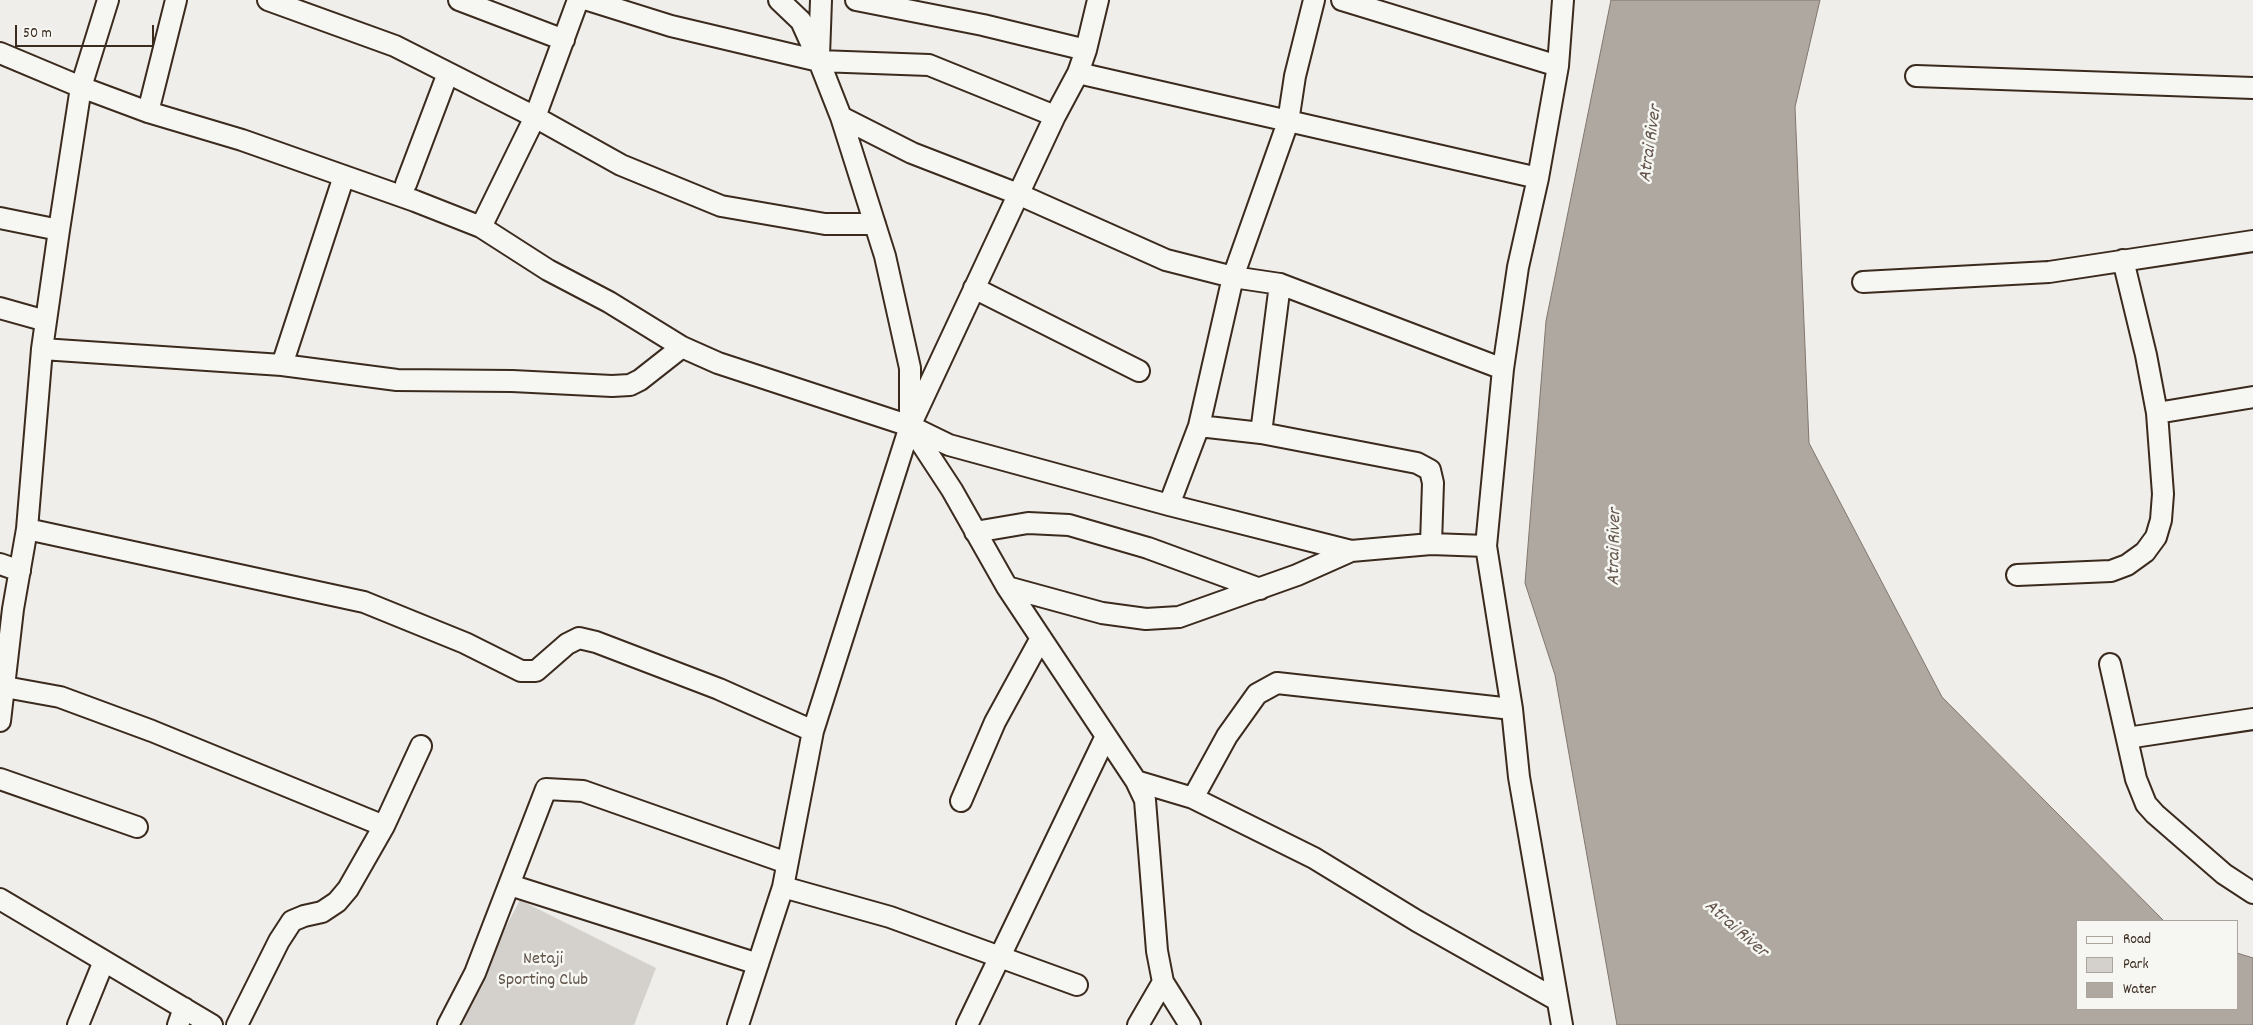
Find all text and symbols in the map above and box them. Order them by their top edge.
scale bar [18,15,156,47]
text: 50 m [23,23,52,45]
water label: Atrai River [1635,104,1669,184]
water label: Atrai River [1604,508,1628,586]
water label: Atrai River [1698,896,1772,964]
legend [2076,920,2238,1010]
text: Road [2123,929,2151,951]
park label: Netaji Sporting Club [498,950,588,992]
text: Park [2123,954,2149,976]
text: Water [2123,979,2156,1001]

